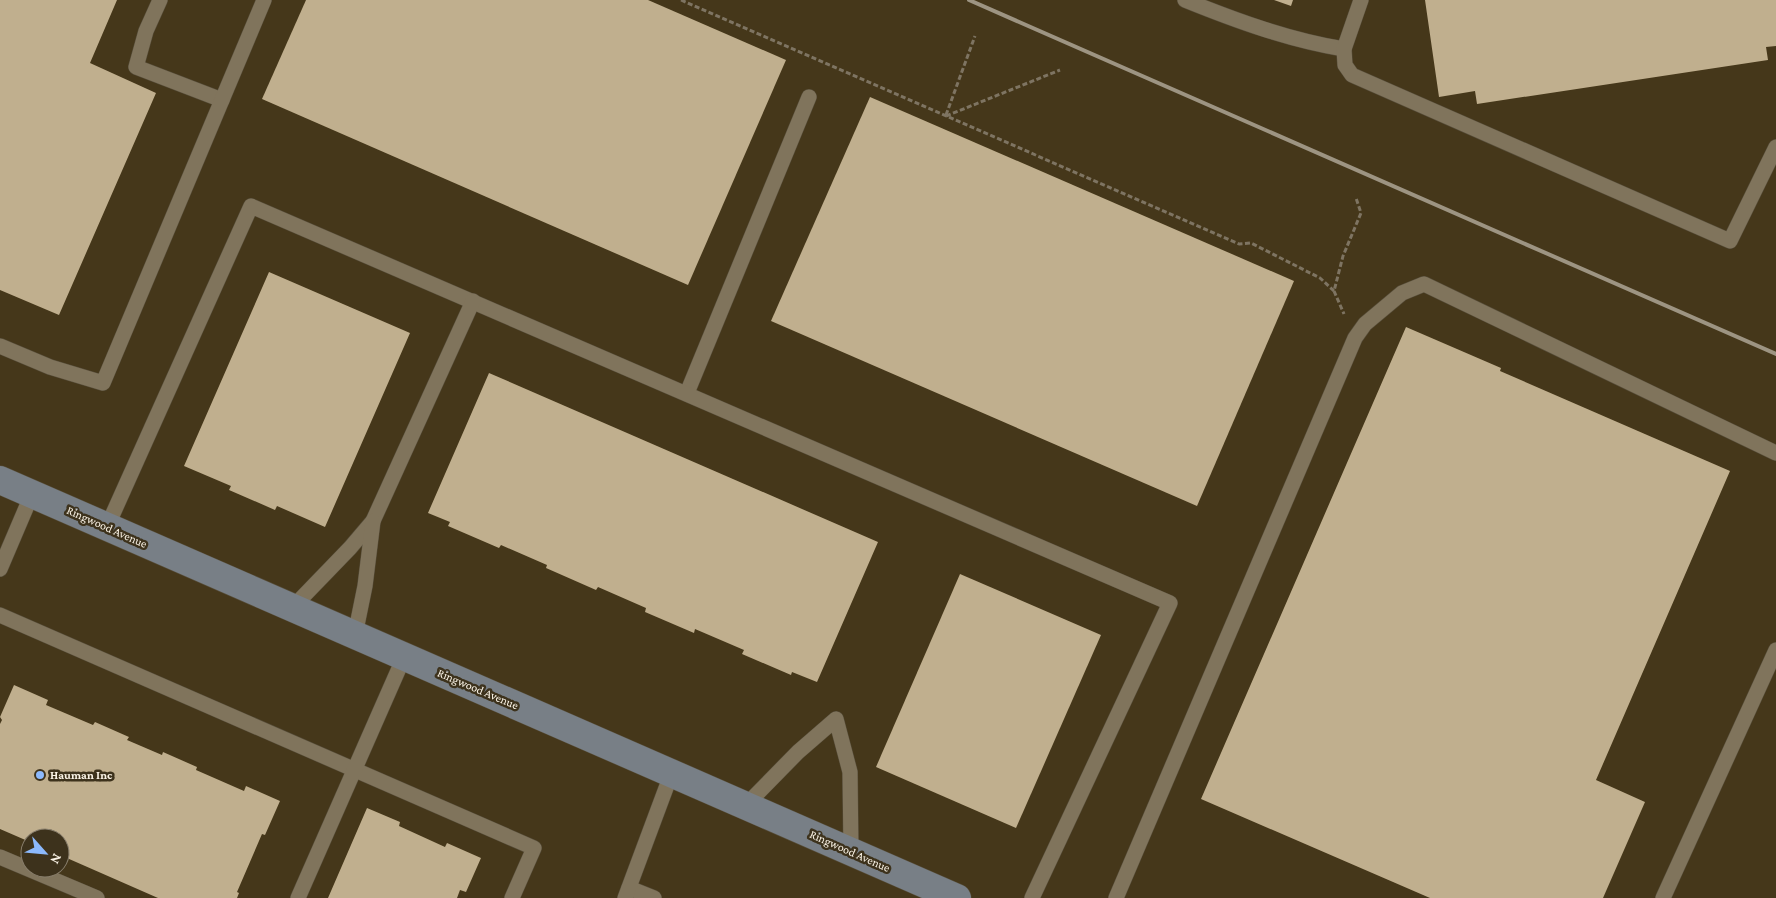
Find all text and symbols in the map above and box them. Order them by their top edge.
street label: Ringwood Avenue [65,503,149,551]
street label: Ringwood Avenue [435,666,521,712]
place label: Hauman Inc [50,768,113,782]
marker: Hauman Inc [34,769,46,781]
street label: Ringwood Avenue [808,827,892,875]
north arrow [20,828,70,878]
text: N [47,851,66,867]

